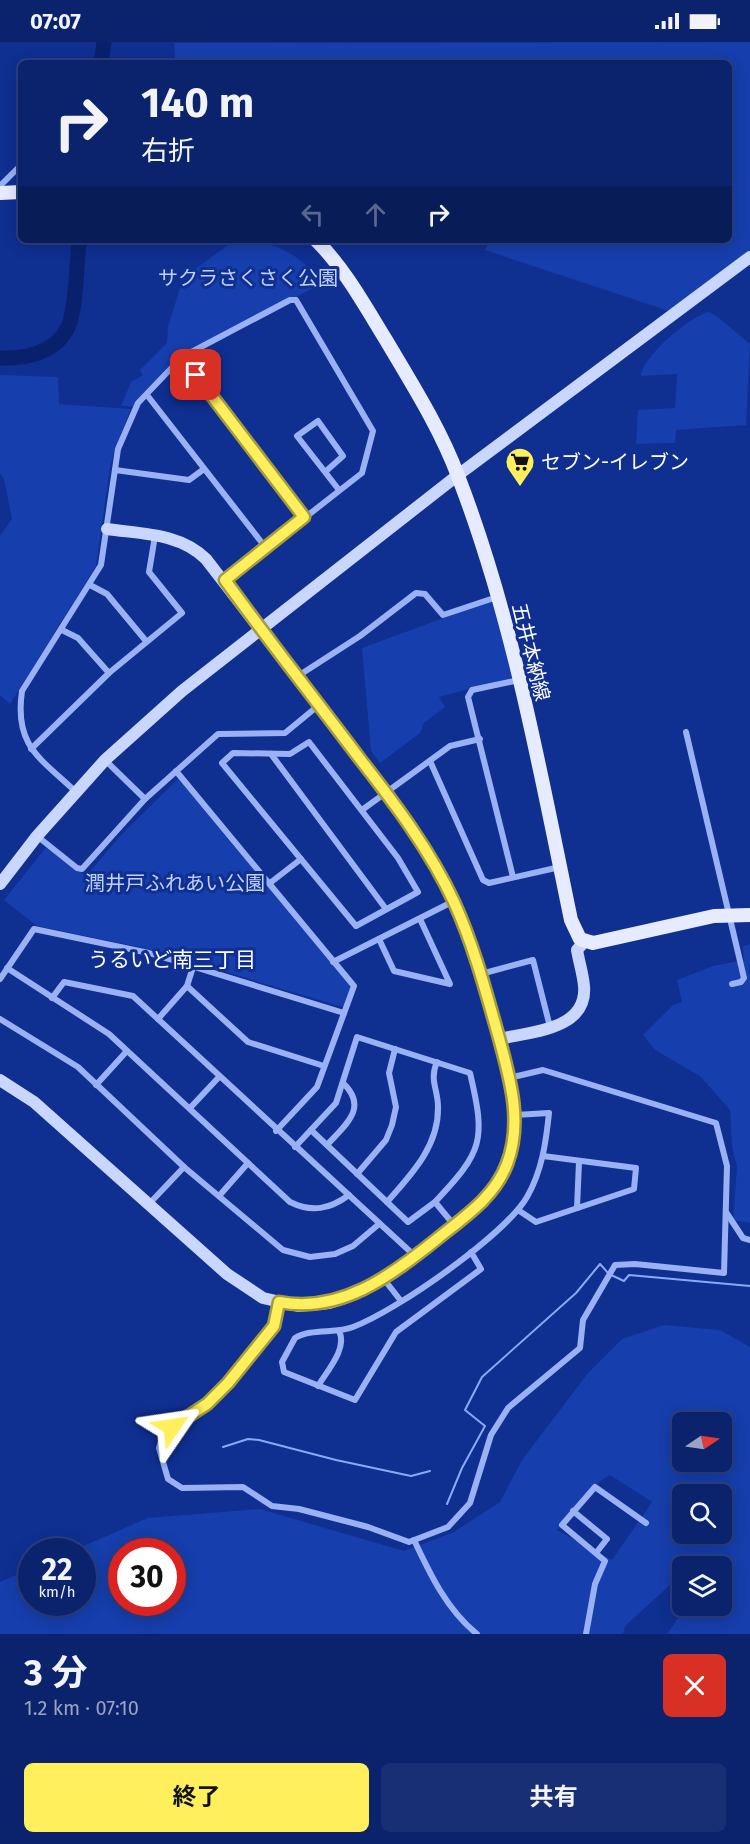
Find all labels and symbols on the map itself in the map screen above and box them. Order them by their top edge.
park label: サクラさくさく公園 [158,266,338,290]
pin [170,349,221,400]
supermarket icon: セブン-イレブン [504,446,536,488]
place label: セブン-イレブン [541,450,689,474]
street label: 五井本納線 [507,601,555,703]
park label: 潤井戸ふれあい公園 [85,871,265,895]
district label: うるいど南三丁目 [88,947,256,973]
position arrow [140,1395,204,1459]
north arrow [672,1412,732,1472]
speed limit sign: 30 [108,1538,186,1616]

